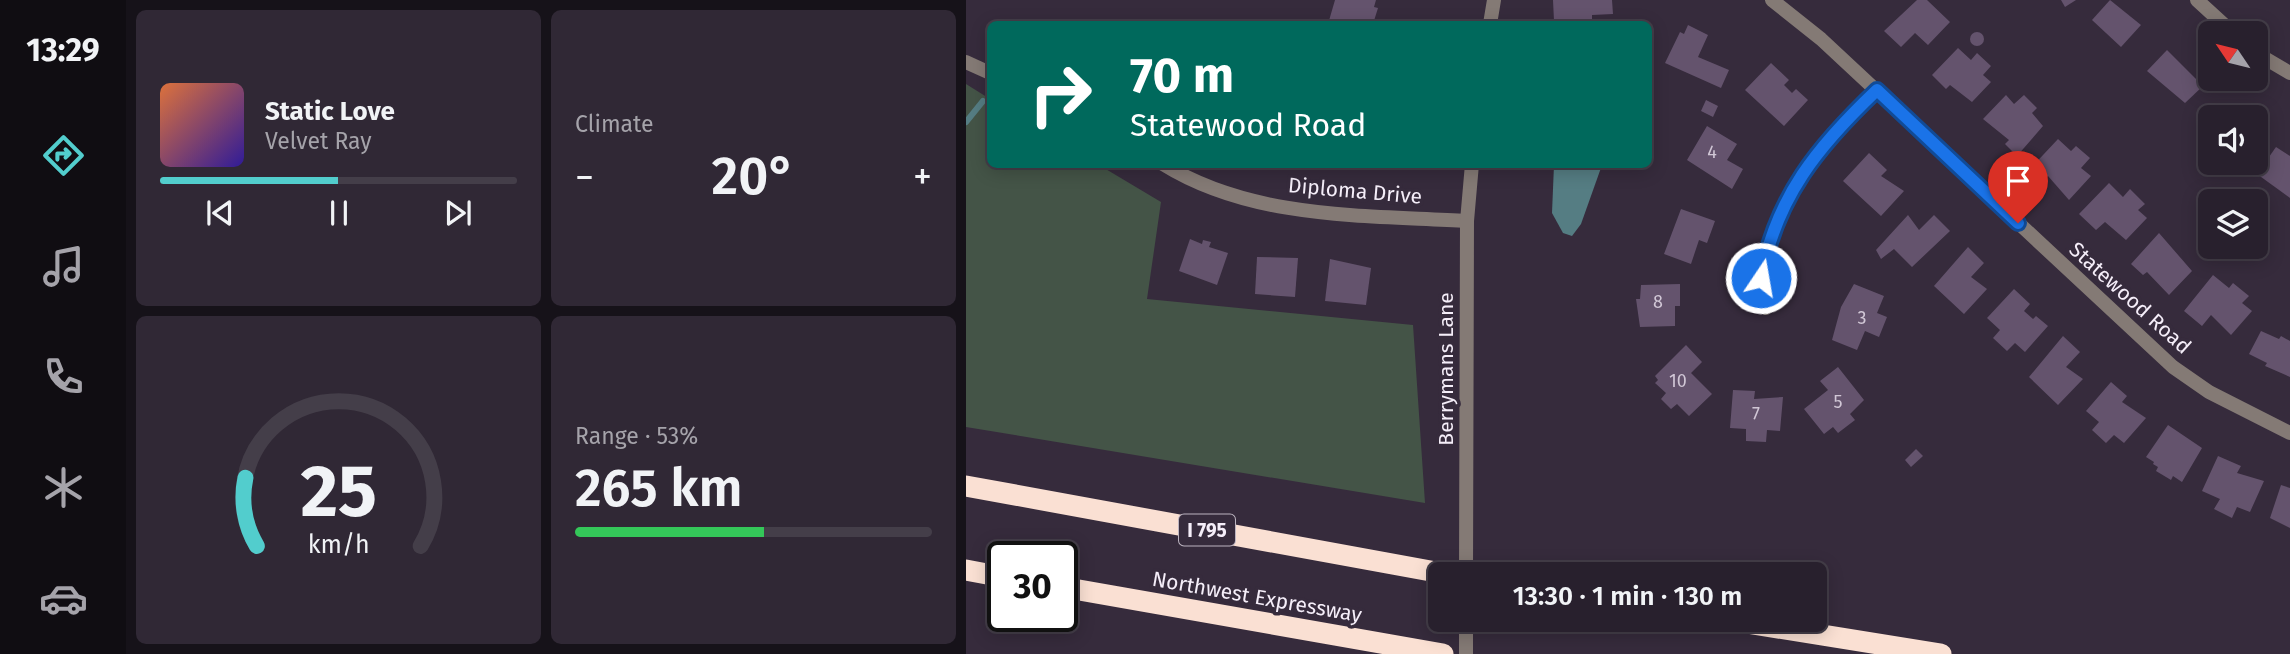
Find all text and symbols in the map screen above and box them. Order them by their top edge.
north arrow [2198,21,2268,91]
map controls [2198,21,2268,259]
text: 13:29 [26,31,100,69]
text: 70 m [1130,46,1234,105]
icon: right [1015,49,1106,140]
text: Static Love [265,96,395,127]
button: sound [2198,105,2268,175]
text: Statewood Road [1130,106,1366,144]
text: Climate [575,110,654,138]
text: Velvet Ray [265,127,372,155]
icon: directions [39,131,88,180]
house number: 4 [1707,141,1717,163]
text: 20° [712,145,795,208]
pin [1988,151,2048,223]
text: − [575,154,594,200]
text: + [913,154,932,200]
icon: arrive [1999,162,2037,200]
street label: Diploma Drive [1287,172,1423,210]
button: layers [2198,189,2268,259]
icon: previous [201,194,239,232]
icon: pause [320,194,358,232]
icon: next [439,194,477,232]
street label: Statewood Road [2064,236,2196,360]
position arrow [1724,241,1798,315]
icon: music [39,242,88,291]
house number: 8 [1653,291,1663,313]
street label: Berrymans Lane [1433,292,1459,446]
house number: 3 [1858,307,1866,329]
icon: phone [39,352,88,401]
house number: 10 [1669,370,1687,392]
house number: 5 [1833,391,1843,413]
house number: 7 [1752,403,1760,425]
text: Range · 53% [575,422,698,450]
text: 25 [300,448,377,535]
text: 265 km [575,457,743,520]
icon: climate [39,463,88,512]
road number: I 795 [1179,514,1235,545]
text: km/h [308,530,369,560]
speed limit sign: 30 [987,541,1078,632]
street label: Northwest Expressway [1150,566,1364,628]
icon: car [39,574,88,623]
text: 13:30 · 1 min · 130 m [1513,581,1742,612]

